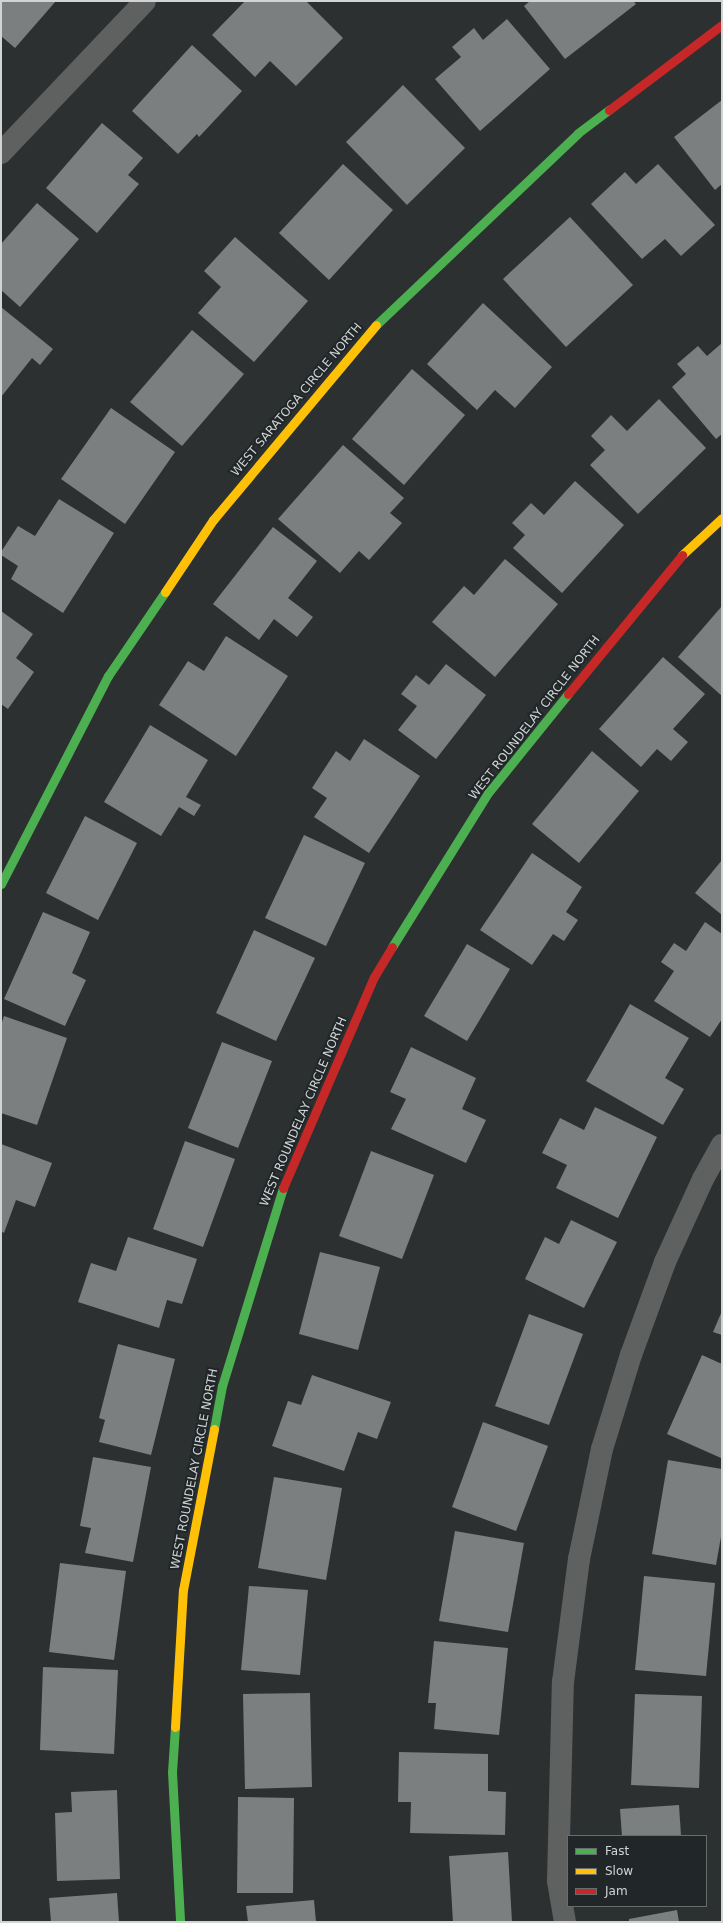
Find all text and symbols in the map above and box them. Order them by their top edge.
street label: WEST SARATOGA CIRCLE NORTH [229,320,365,480]
street label: WEST ROUNDELAY CIRCLE NORTH [466,633,604,803]
street label: WEST ROUNDELAY CIRCLE NORTH [257,1015,351,1209]
street label: WEST ROUNDELAY CIRCLE NORTH [168,1367,222,1571]
legend [567,1835,707,1907]
text: Fast [605,1844,629,1858]
text: Slow [605,1864,633,1878]
text: Jam [605,1884,628,1898]

